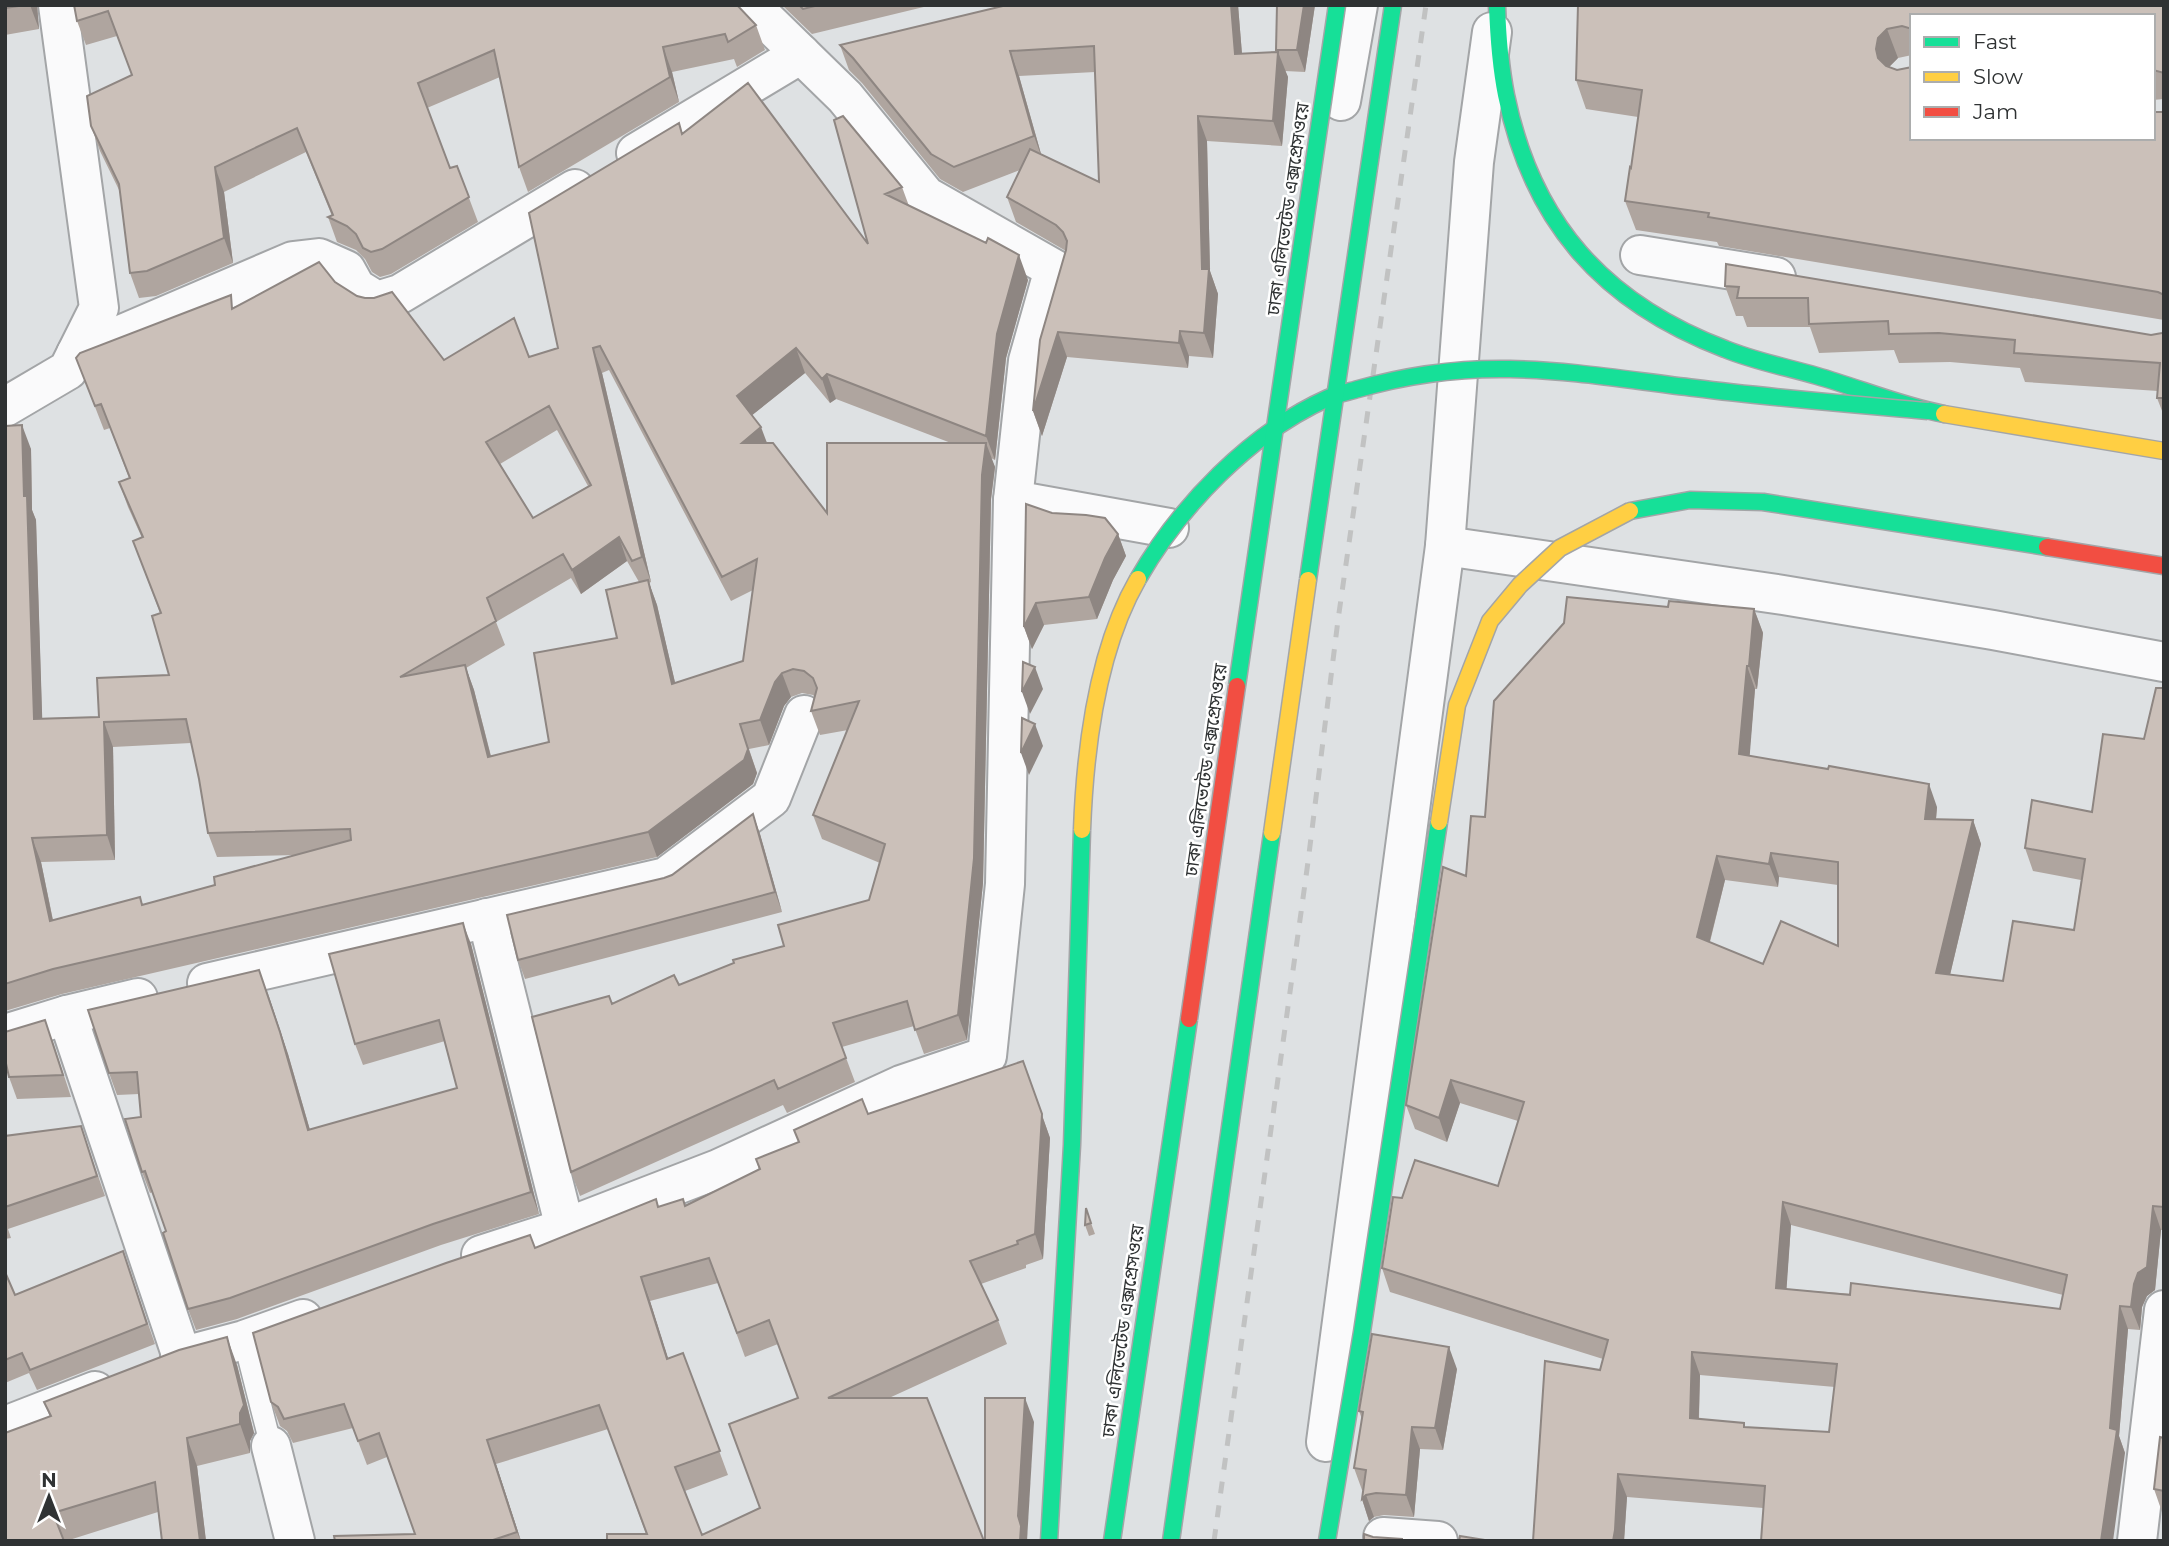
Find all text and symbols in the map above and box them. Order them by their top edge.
legend [1910,14,2155,140]
text: Fast [1973,29,2017,54]
text: Slow [1973,64,2023,89]
text: Jam [1972,99,2018,124]
street label: ঢাকা এলিভেটেড এক্সপ্রেসওয়ে [1262,101,1314,318]
street label: ঢাকা এলিভেটেড এক্সপ্রেসওয়ে [1180,662,1232,879]
street label: ঢাকা এলিভেটেড এক্সপ্রেসওয়ে [1097,1223,1149,1440]
north arrow [14,1462,84,1532]
text: N [41,1469,57,1492]

